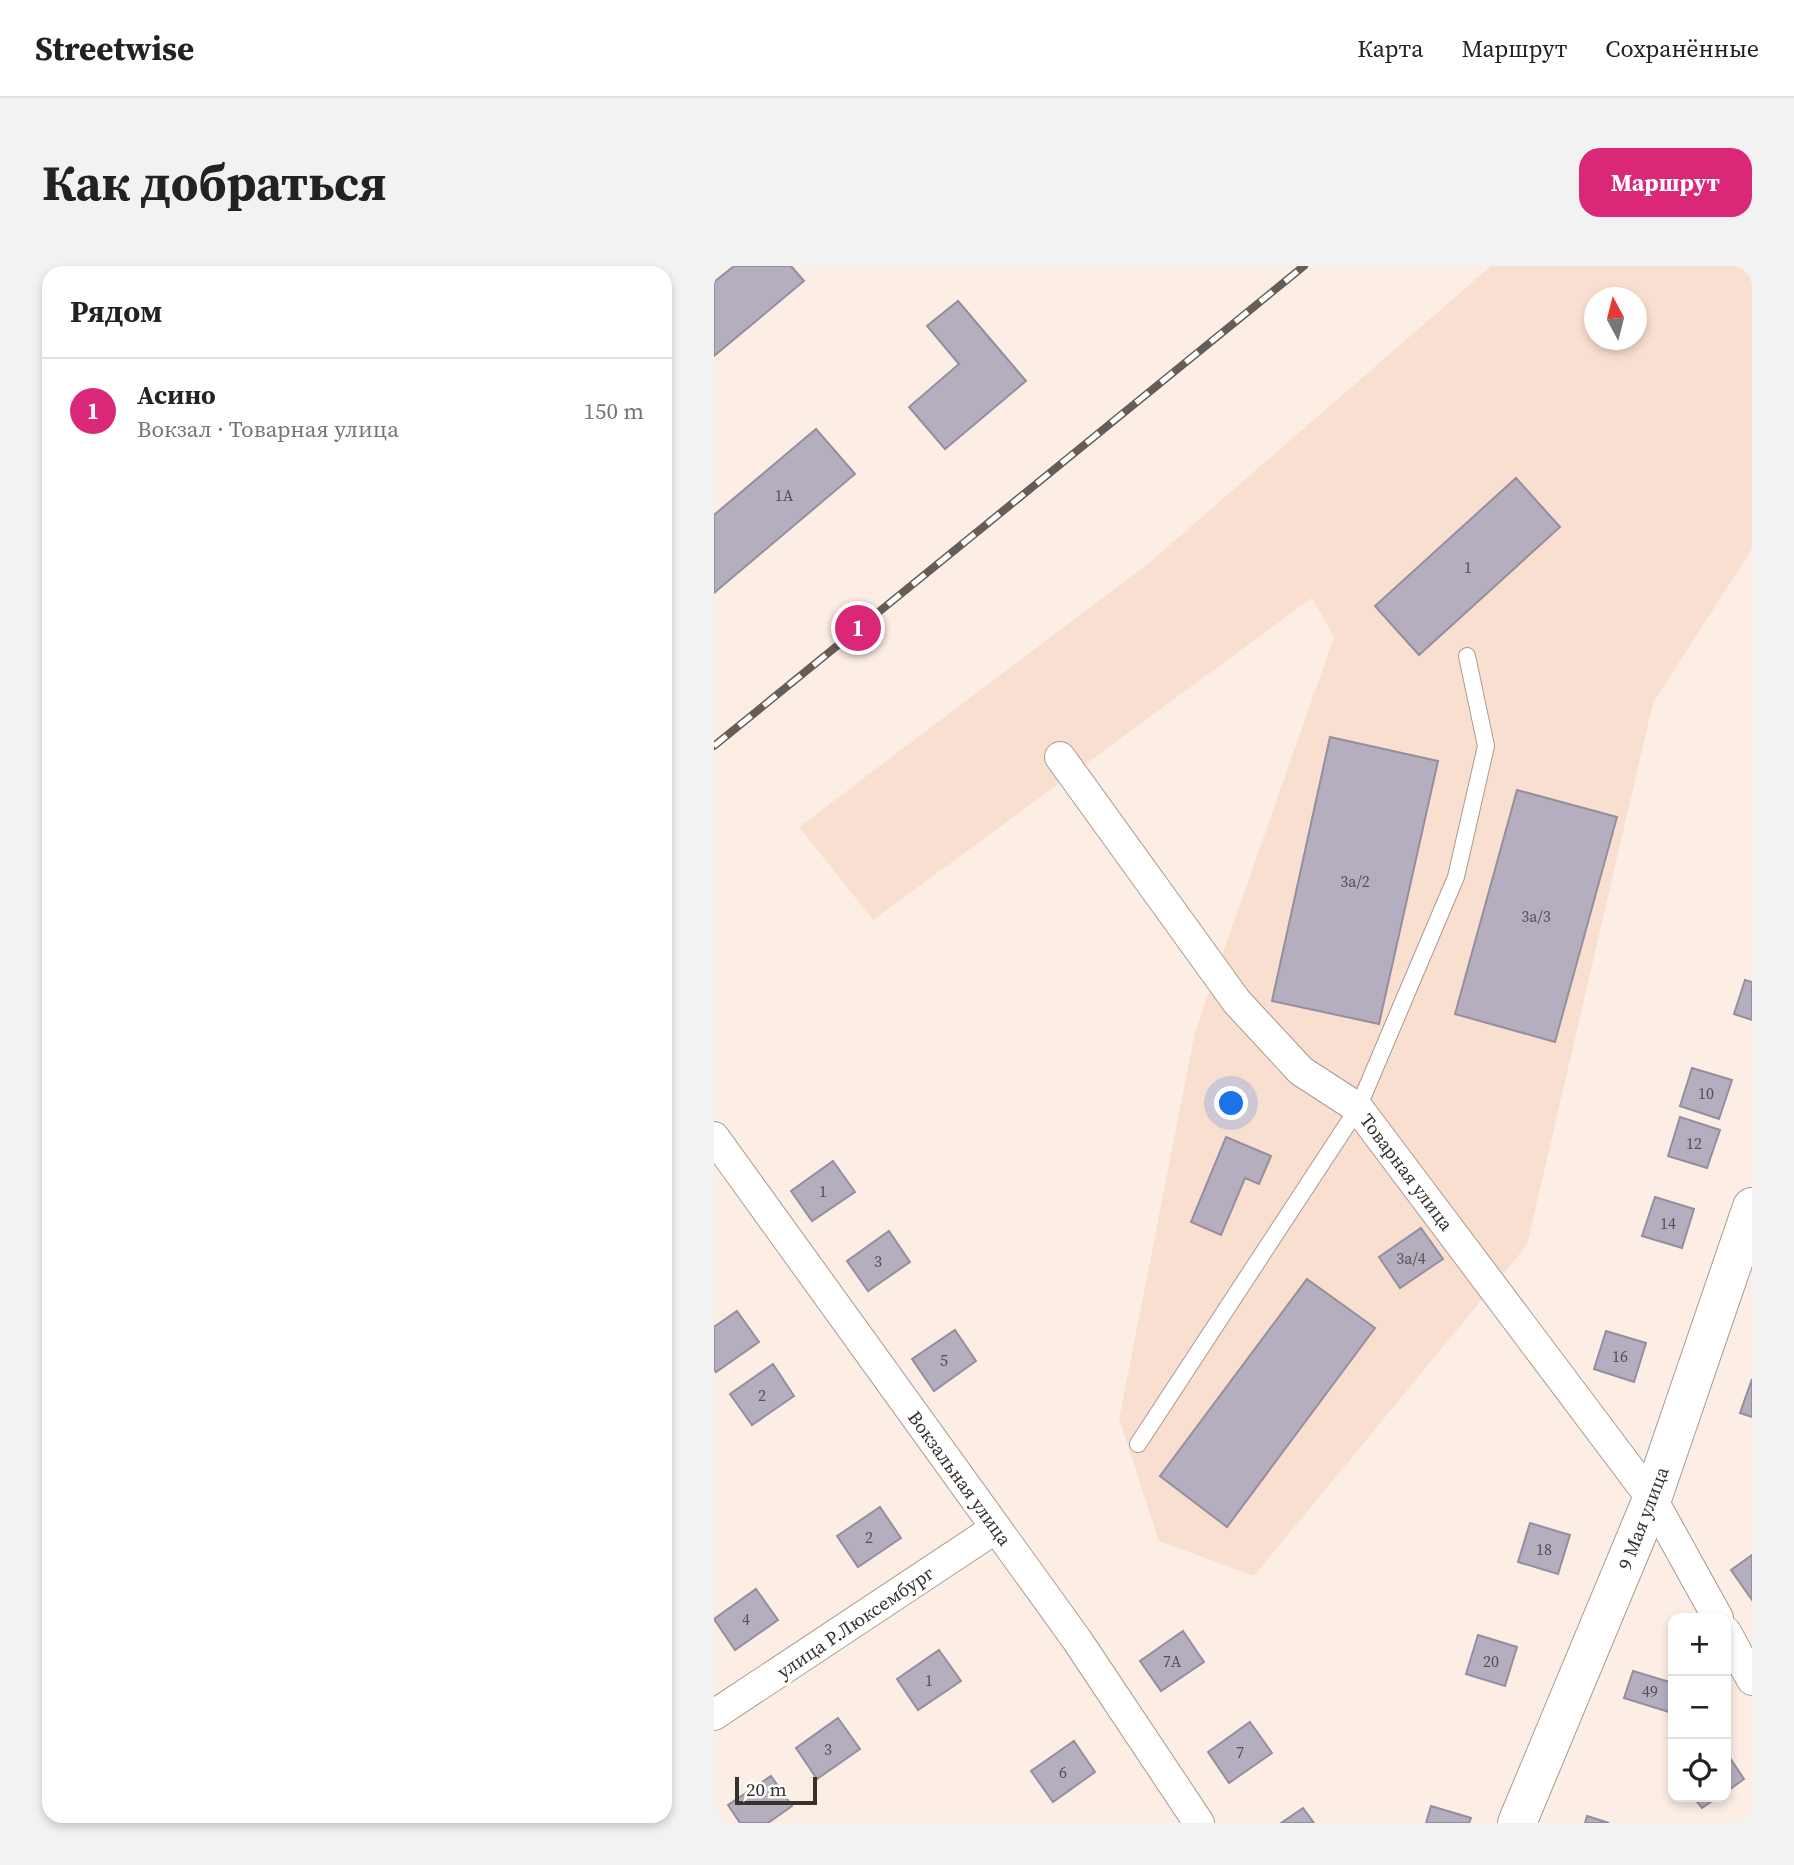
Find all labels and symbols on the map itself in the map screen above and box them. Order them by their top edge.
north arrow [1584,287,1647,350]
house number: 1А [775,484,794,506]
house number: 1 [1464,556,1472,578]
pin: 1 [835,602,881,654]
house number: 3а/2 [1340,870,1370,892]
house number: 3а/3 [1521,905,1551,927]
house number: 10 [1698,1082,1714,1104]
your location [1214,1086,1248,1120]
street label: Товарная улица [1354,1108,1460,1236]
house number: 12 [1686,1132,1702,1154]
house number: 1 [819,1180,827,1202]
house number: 14 [1660,1212,1676,1234]
house number: 3а/4 [1396,1247,1426,1269]
house number: 3 [874,1250,882,1272]
house number: 16 [1612,1345,1628,1367]
house number: 5 [940,1349,948,1371]
house number: 2 [758,1384,766,1406]
street label: Вокзальная улица [902,1405,1018,1551]
street label: 9 Мая улица [1611,1462,1675,1573]
house number: 2 [865,1526,873,1548]
house number: 18 [1536,1538,1552,1560]
street label: улица Р.Люксембург [772,1560,939,1684]
house number: 4 [742,1608,750,1630]
house number: 7А [1163,1650,1182,1672]
house number: 20 [1483,1650,1499,1672]
house number: 1 [925,1669,933,1691]
house number: 49 [1642,1680,1658,1702]
house number: 3 [824,1738,832,1760]
house number: 7 [1236,1741,1244,1763]
house number: 6 [1059,1761,1067,1783]
scale bar [735,1774,817,1806]

